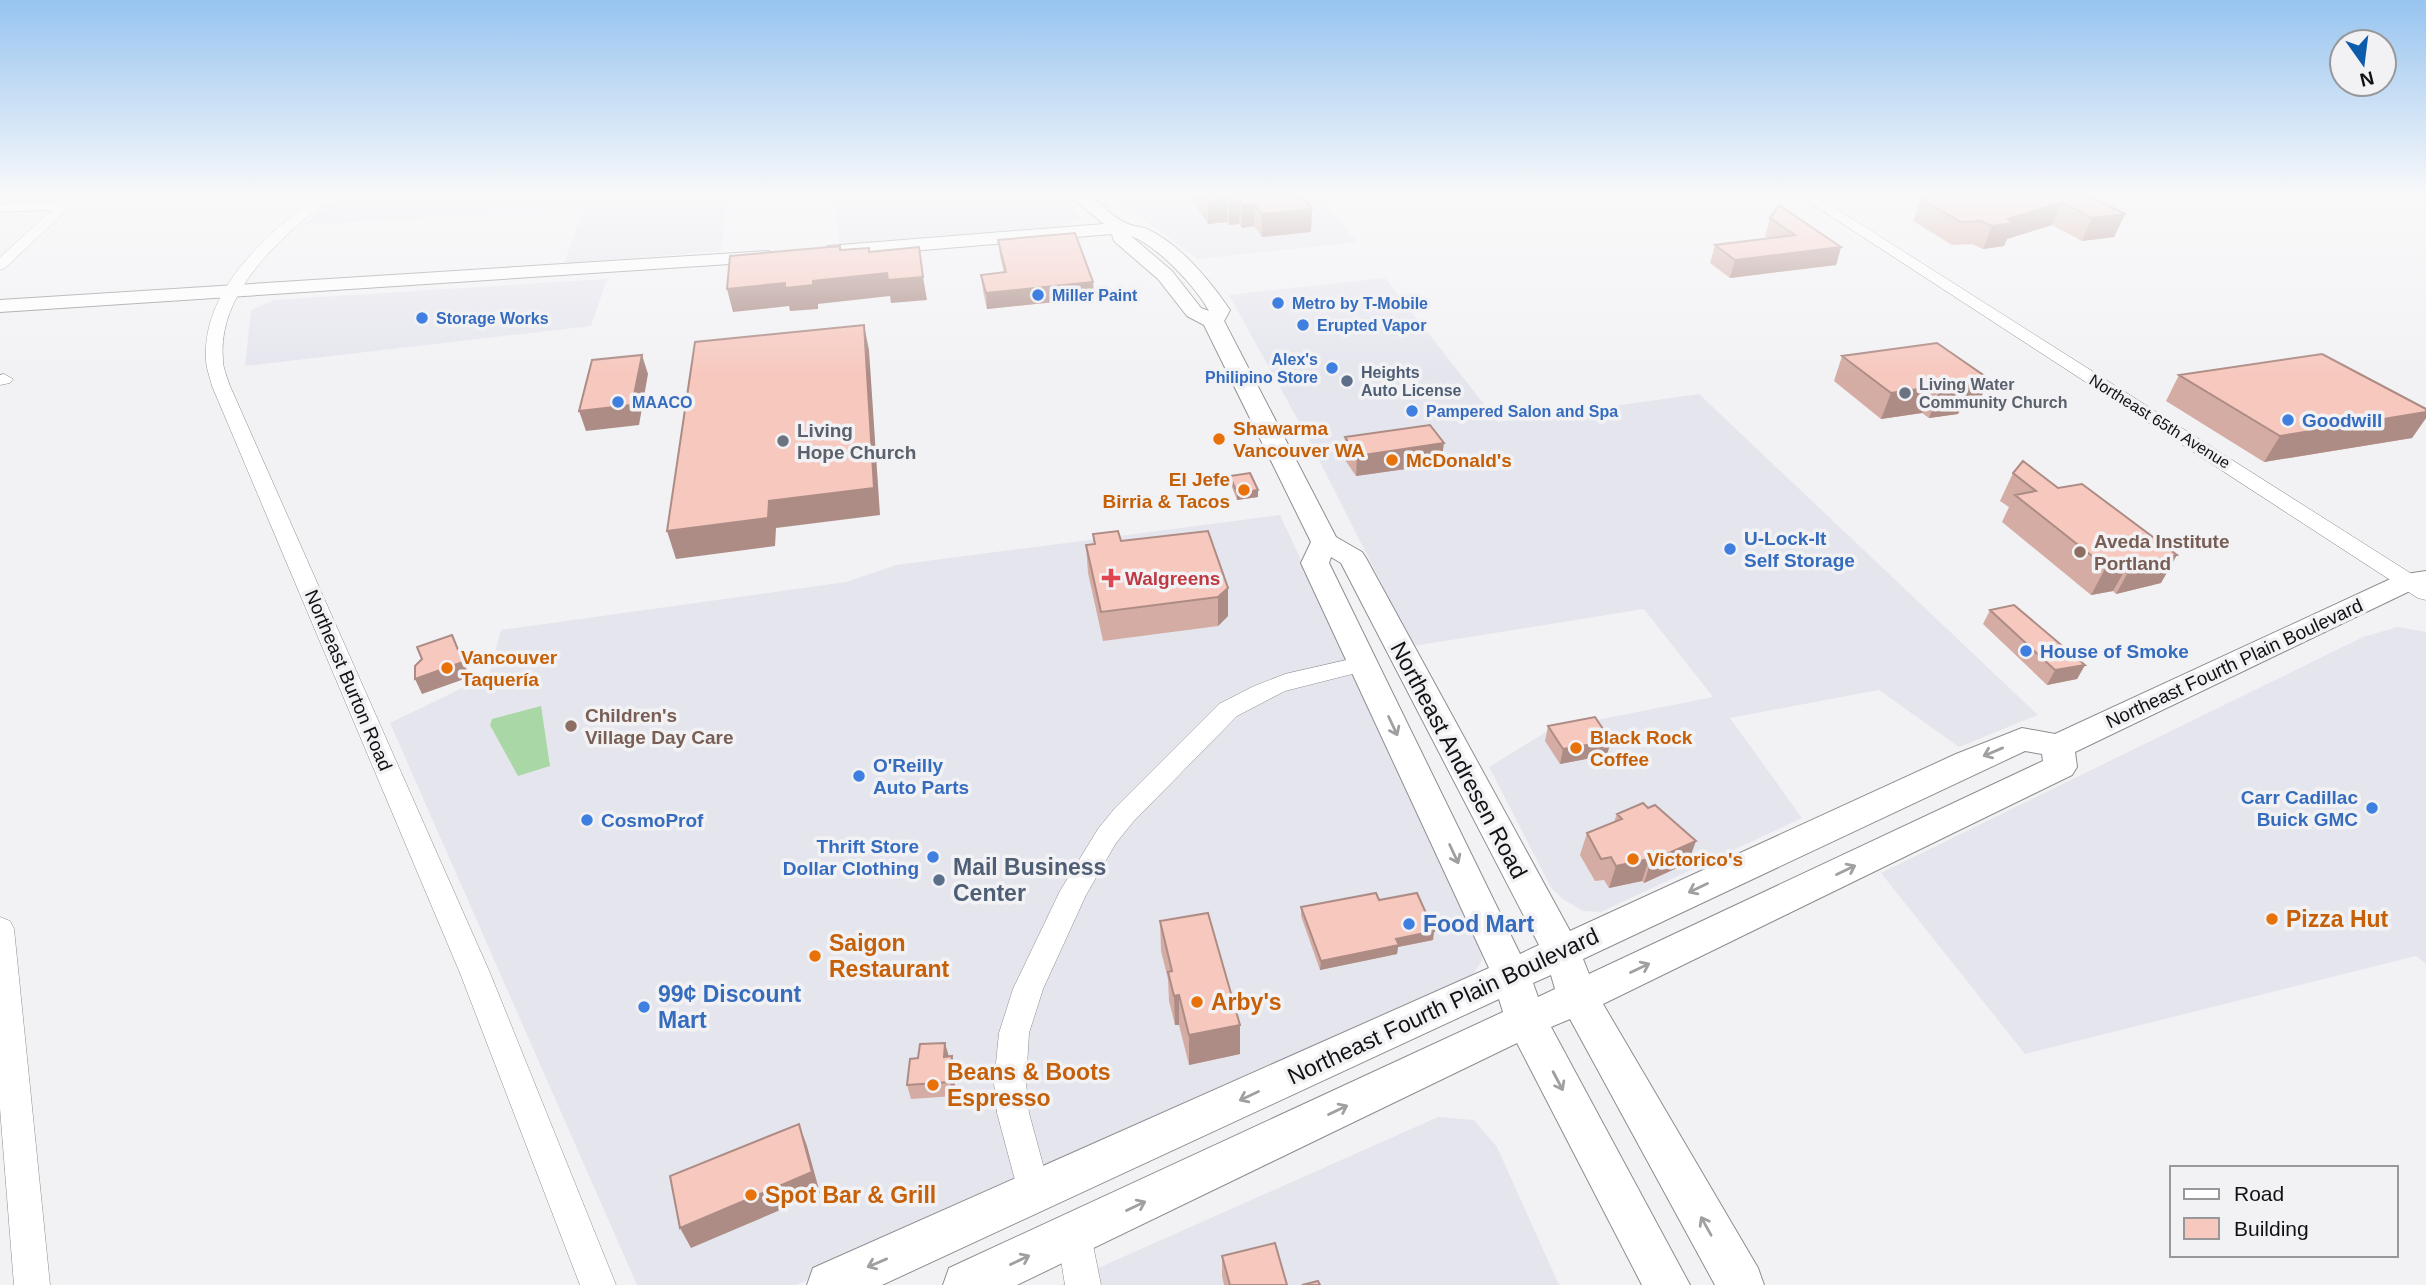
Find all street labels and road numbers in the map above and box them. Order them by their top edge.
street label: Northeast 65th Avenue [2086,371,2233,472]
street label: Northeast Burton Road [301,587,396,774]
street label: Northeast Fourth Plain Boulevard [2102,595,2366,732]
street label: Northeast Andresen Road [1385,637,1533,883]
street label: Northeast Fourth Plain Boulevard [1283,922,1603,1090]

